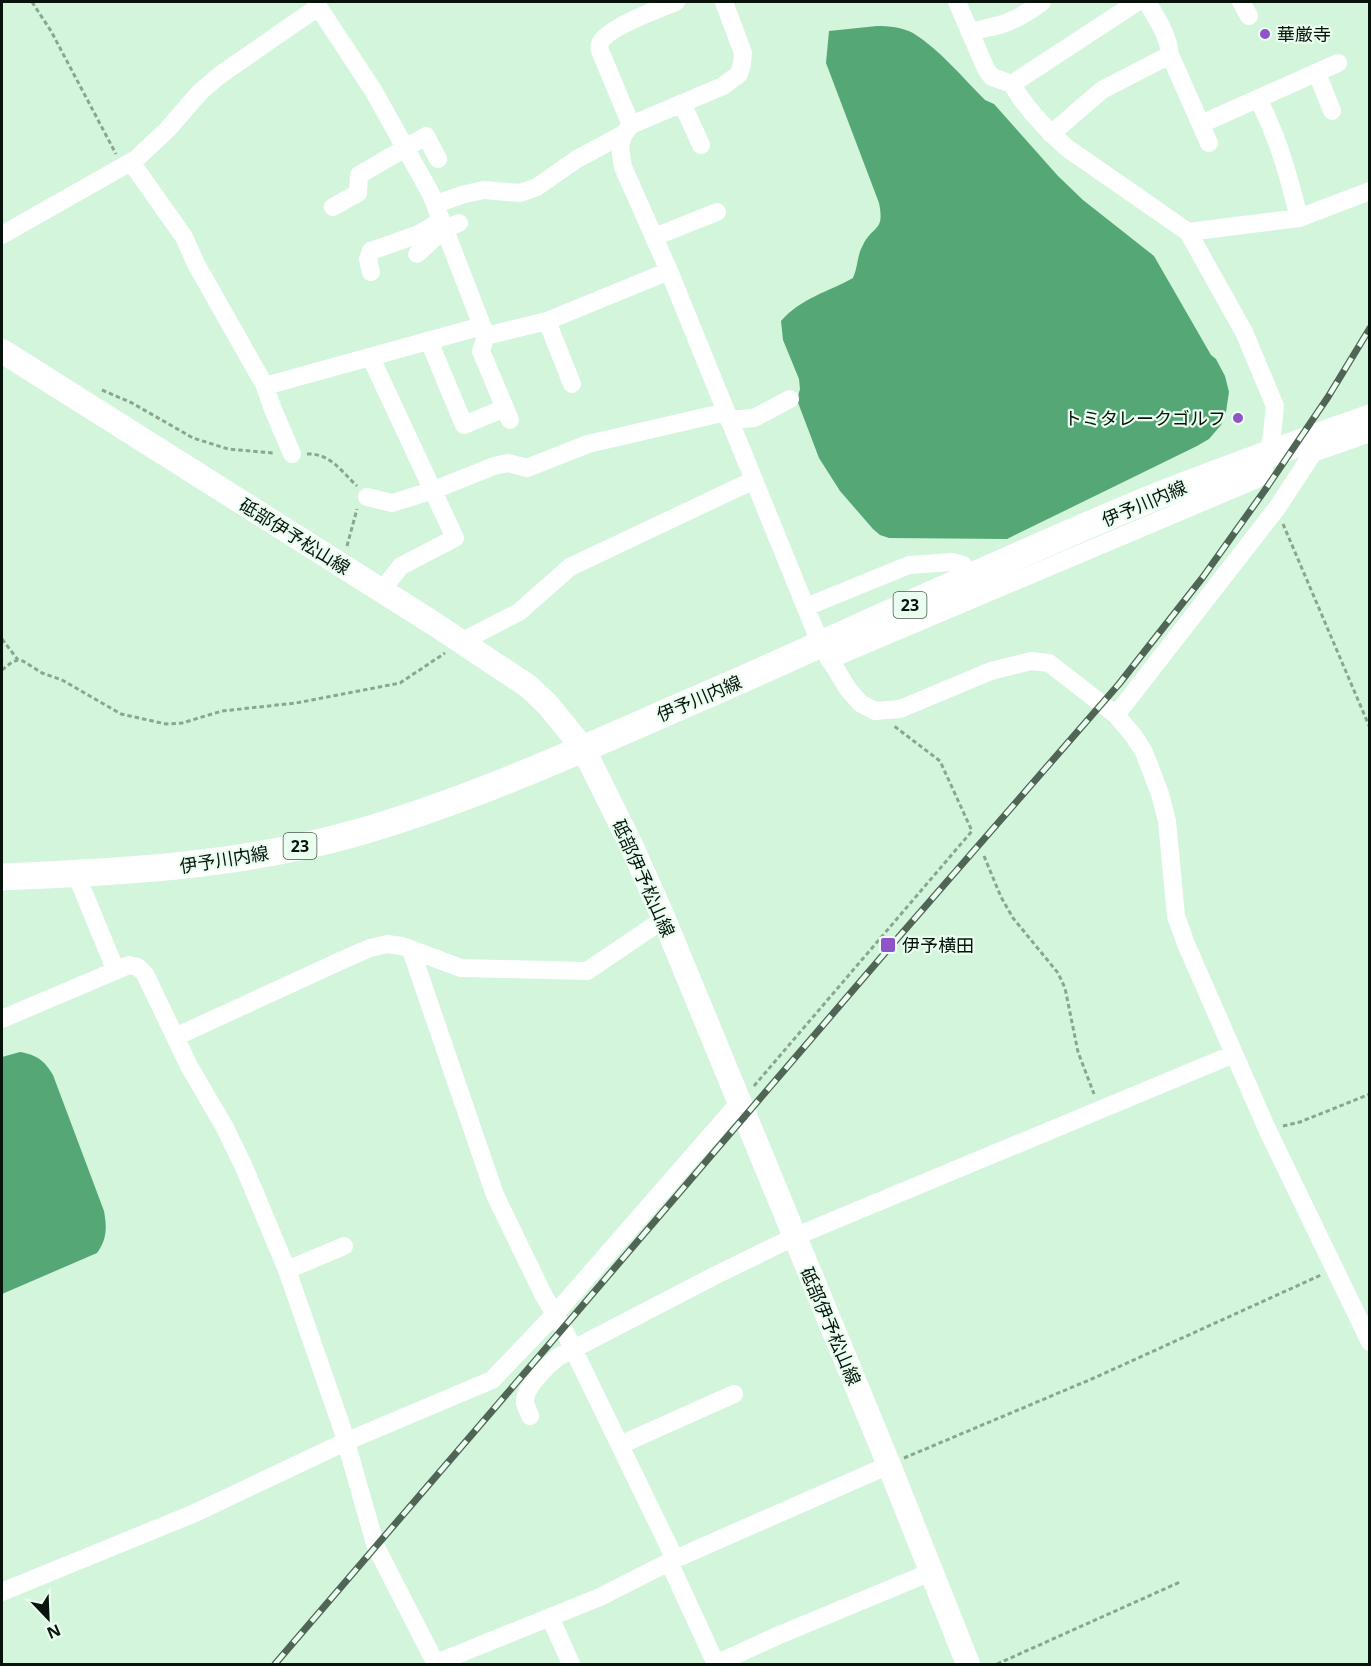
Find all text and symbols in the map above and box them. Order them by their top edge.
place label: 華厳寺 [1277,22,1331,46]
marker: 華厳寺 [1258,27,1272,41]
place label: トミタレークゴルフ [1064,406,1226,430]
marker: トミタレークゴルフ [1231,411,1245,425]
street label: 伊予川内線 [1098,474,1190,532]
street label: 砥部伊予松山線 [235,492,355,580]
road number: 23 [894,592,926,618]
street label: 伊予川内線 [653,669,745,727]
street label: 砥部伊予松山線 [607,816,681,940]
road number: 23 [284,833,316,859]
street label: 伊予川内線 [178,840,270,878]
place label: 伊予横田 [902,933,974,957]
marker: 伊予横田 [879,936,897,954]
street label: 砥部伊予松山線 [795,1263,867,1389]
north arrow [18,1588,78,1648]
text: N [44,1619,64,1644]

